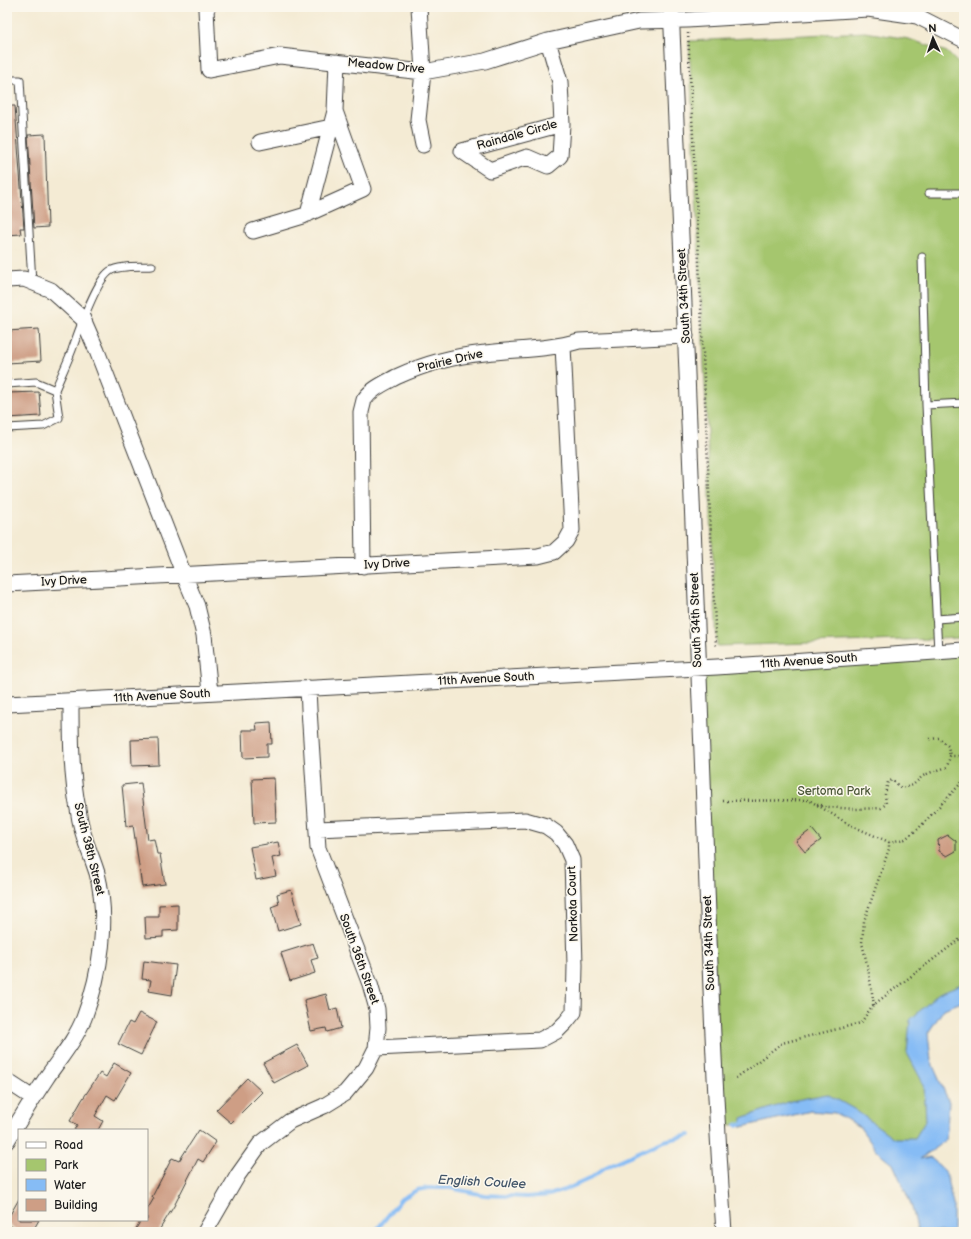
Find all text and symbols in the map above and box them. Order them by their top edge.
north arrow [913,18,953,58]
text: N [928,22,937,35]
street label: Meadow Drive [347,55,425,77]
street label: Raindale Circle [475,116,559,154]
street label: South 34th Street [674,248,694,344]
street label: Prairie Drive [416,346,484,376]
street label: Ivy Drive [364,555,410,573]
street label: Ivy Drive [41,572,87,590]
street label: South 34th Street [687,572,705,668]
street label: 11th Avenue South [760,650,858,672]
street label: 11th Avenue South [437,669,535,689]
street label: 11th Avenue South [113,686,211,706]
park label: Sertoma Park [797,784,871,799]
street label: South 38th Street [70,801,108,897]
street label: Norkota Court [564,865,582,942]
street label: South 34th Street [700,895,718,991]
street label: South 36th Street [336,912,382,1007]
legend [18,1129,148,1221]
text: Road [54,1138,83,1153]
text: Park [54,1158,78,1173]
water label: English Coulee [437,1172,527,1192]
text: Water [54,1178,86,1193]
text: Building [54,1198,98,1213]

